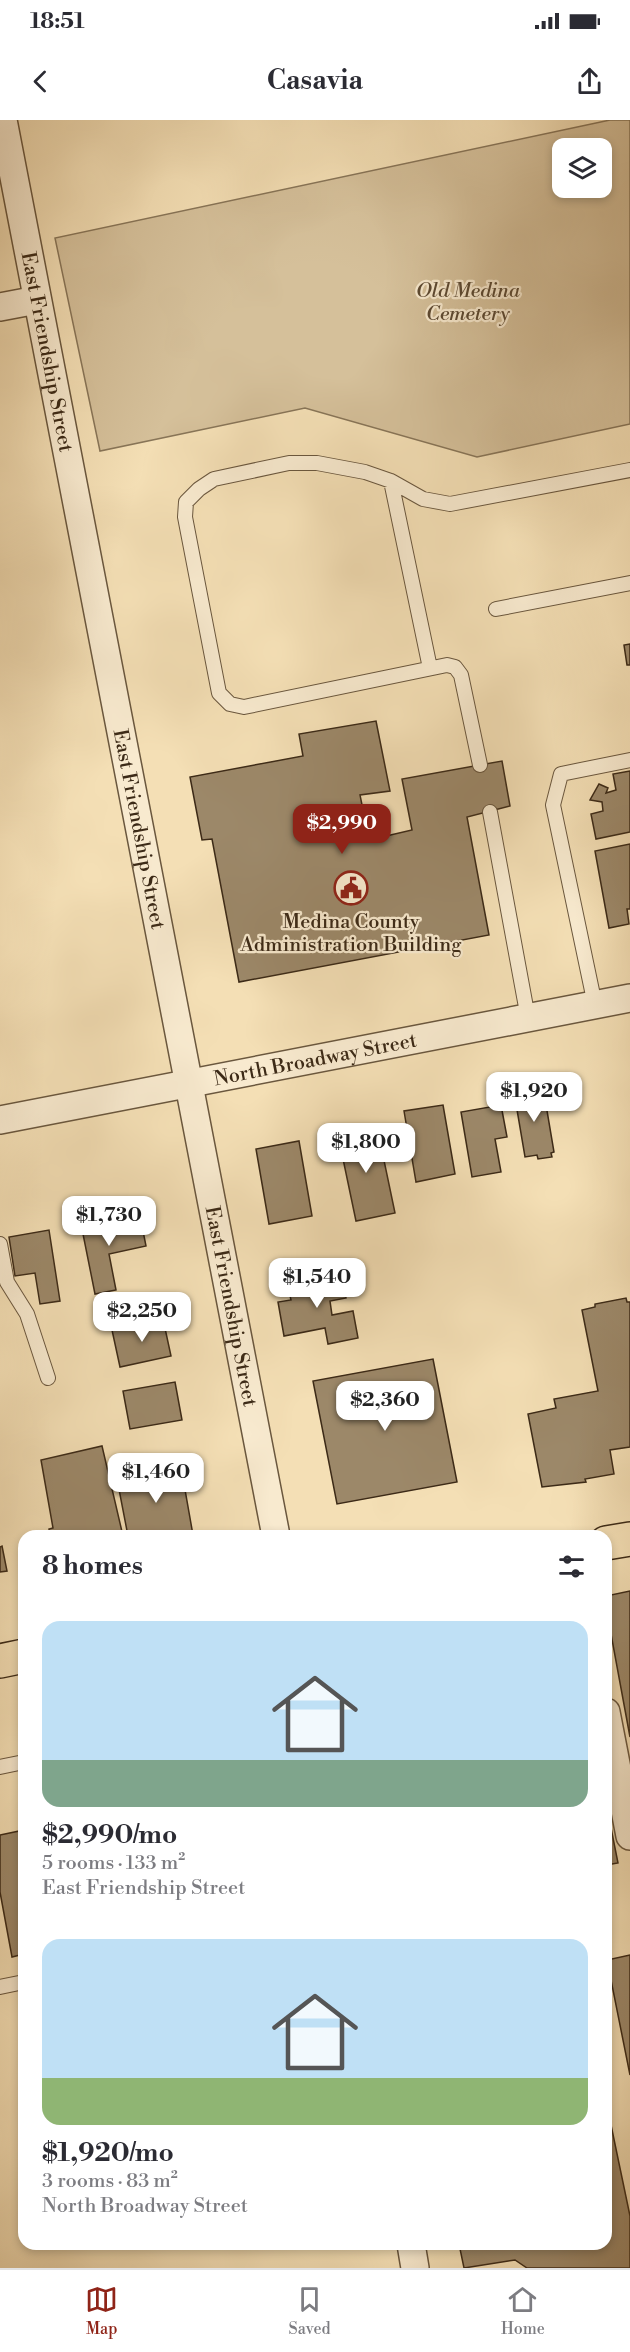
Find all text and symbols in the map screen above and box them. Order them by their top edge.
text: 18:51 [30,8,84,35]
text: Casavia [267,64,363,98]
icon: back [24,65,57,98]
icon: share [573,65,606,98]
map controls [552,138,612,198]
button: layers [552,138,612,198]
street label: East Friendship Street [15,250,78,454]
park label: Old Medina Cemetery [416,279,521,327]
street label: East Friendship Street [107,727,170,931]
pin: $2,990 [293,804,391,855]
text: $2,990 [307,811,377,836]
public building icon: Medina County Administration Building [333,870,369,906]
place label: Medina County Administration Building [239,910,462,958]
street label: North Broadway Street [212,1029,419,1092]
pin: $1,920 [485,1072,583,1123]
text: $1,920 [500,1079,568,1104]
pin: $1,800 [317,1123,415,1174]
text: $1,800 [331,1130,401,1155]
pin: $1,730 [60,1196,158,1247]
text: $1,730 [76,1203,142,1228]
street label: East Friendship Street [199,1204,262,1409]
pin: $1,540 [268,1258,366,1309]
text: $1,540 [283,1265,351,1290]
pin: $2,250 [93,1292,191,1343]
text: $2,250 [107,1299,177,1324]
pin: $2,360 [336,1381,434,1432]
text: $2,360 [350,1388,420,1413]
pin: $1,460 [107,1453,205,1504]
text: $1,460 [122,1460,190,1485]
text: 8 homes [42,1550,143,1582]
icon: filters [555,1550,588,1583]
icon: home [261,1660,369,1768]
text: $2,990/mo [42,1819,177,1851]
text: 5 rooms · 133 m² [42,1851,185,1876]
text: East Friendship Street [42,1876,245,1901]
icon: home [261,1978,369,2086]
text: $1,920/mo [42,2137,174,2169]
text: 3 rooms · 83 m² [42,2169,178,2194]
text: North Broadway Street [42,2194,248,2219]
tab: Map [85,2283,118,2339]
tab: Saved [289,2283,331,2339]
tab: Home [501,2283,545,2339]

